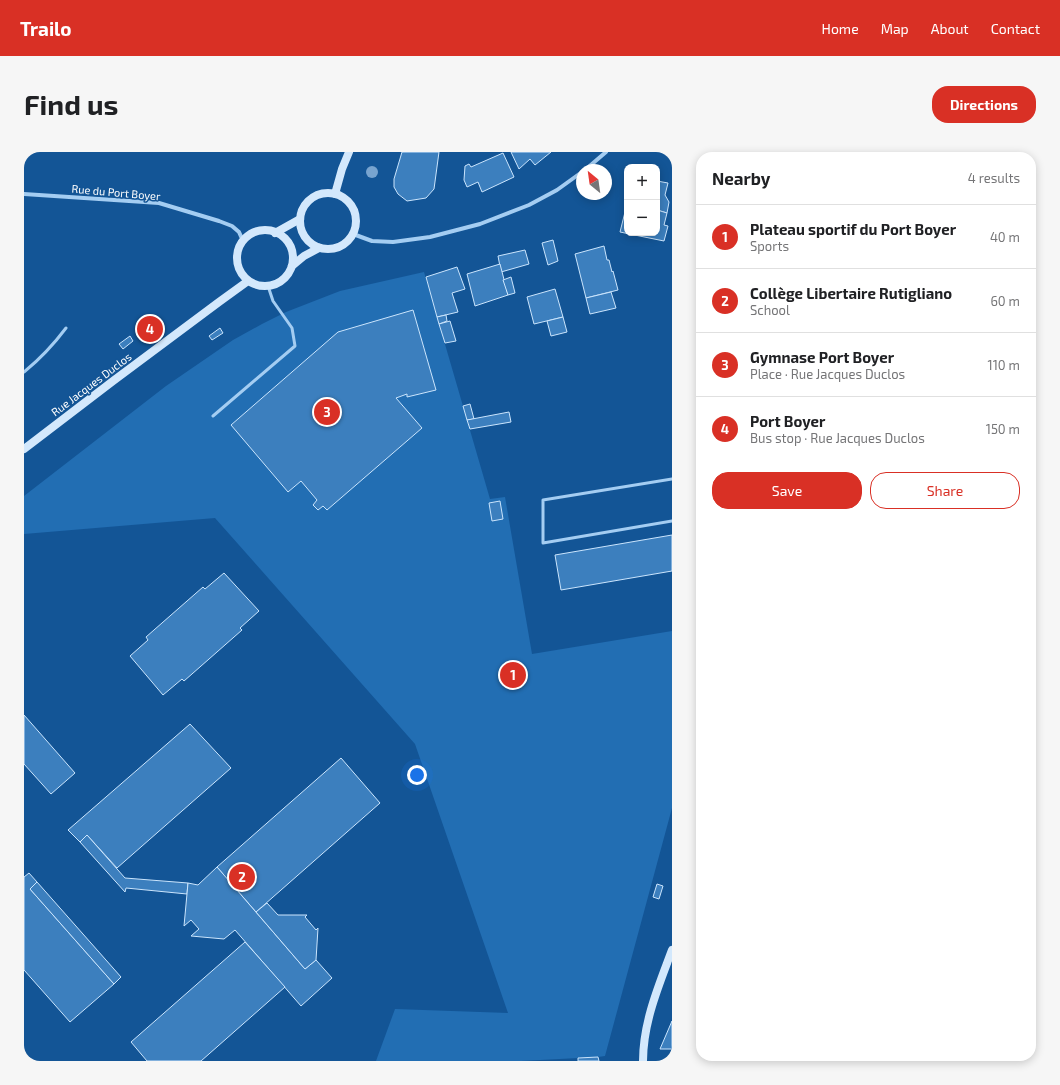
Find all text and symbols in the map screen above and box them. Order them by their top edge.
text: Trailo [20,17,72,40]
text: Home [822,20,859,37]
text: Map [881,20,909,37]
text: About [931,20,969,37]
text: Contact [991,20,1040,37]
button: Directions [932,86,1036,123]
text: Find us [24,87,118,121]
north arrow [576,164,612,200]
map controls [624,164,660,236]
button: + [624,164,660,200]
text: Nearby [712,168,770,188]
text: 4 results [968,170,1020,186]
street label: Rue du Port Boyer [71,182,162,202]
button: − [624,200,660,236]
text: Plateau sportif du Port Boyer [750,220,956,238]
text: 1 [722,229,728,245]
text: 40 m [990,229,1020,245]
text: Sports [750,238,789,254]
text: Collège Libertaire Rutigliano [750,284,952,302]
text: 2 [721,293,729,309]
text: 60 m [990,293,1020,309]
text: School [750,302,790,318]
pin: 4 [137,314,163,344]
text: Gymnase Port Boyer [750,348,894,366]
street label: Rue Jacques Duclos [48,349,134,418]
text: 3 [721,357,729,373]
text: 110 m [988,357,1020,373]
text: Place · Rue Jacques Duclos [750,366,905,382]
pin: 3 [314,397,340,427]
text: Port Boyer [750,412,825,430]
text: 4 [721,421,729,437]
text: 150 m [986,421,1020,437]
text: Bus stop · Rue Jacques Duclos [750,430,925,446]
button: Save [712,472,862,509]
button: Share [870,472,1020,509]
pin: 1 [500,660,526,690]
your location [407,765,427,785]
pin: 2 [229,862,255,892]

